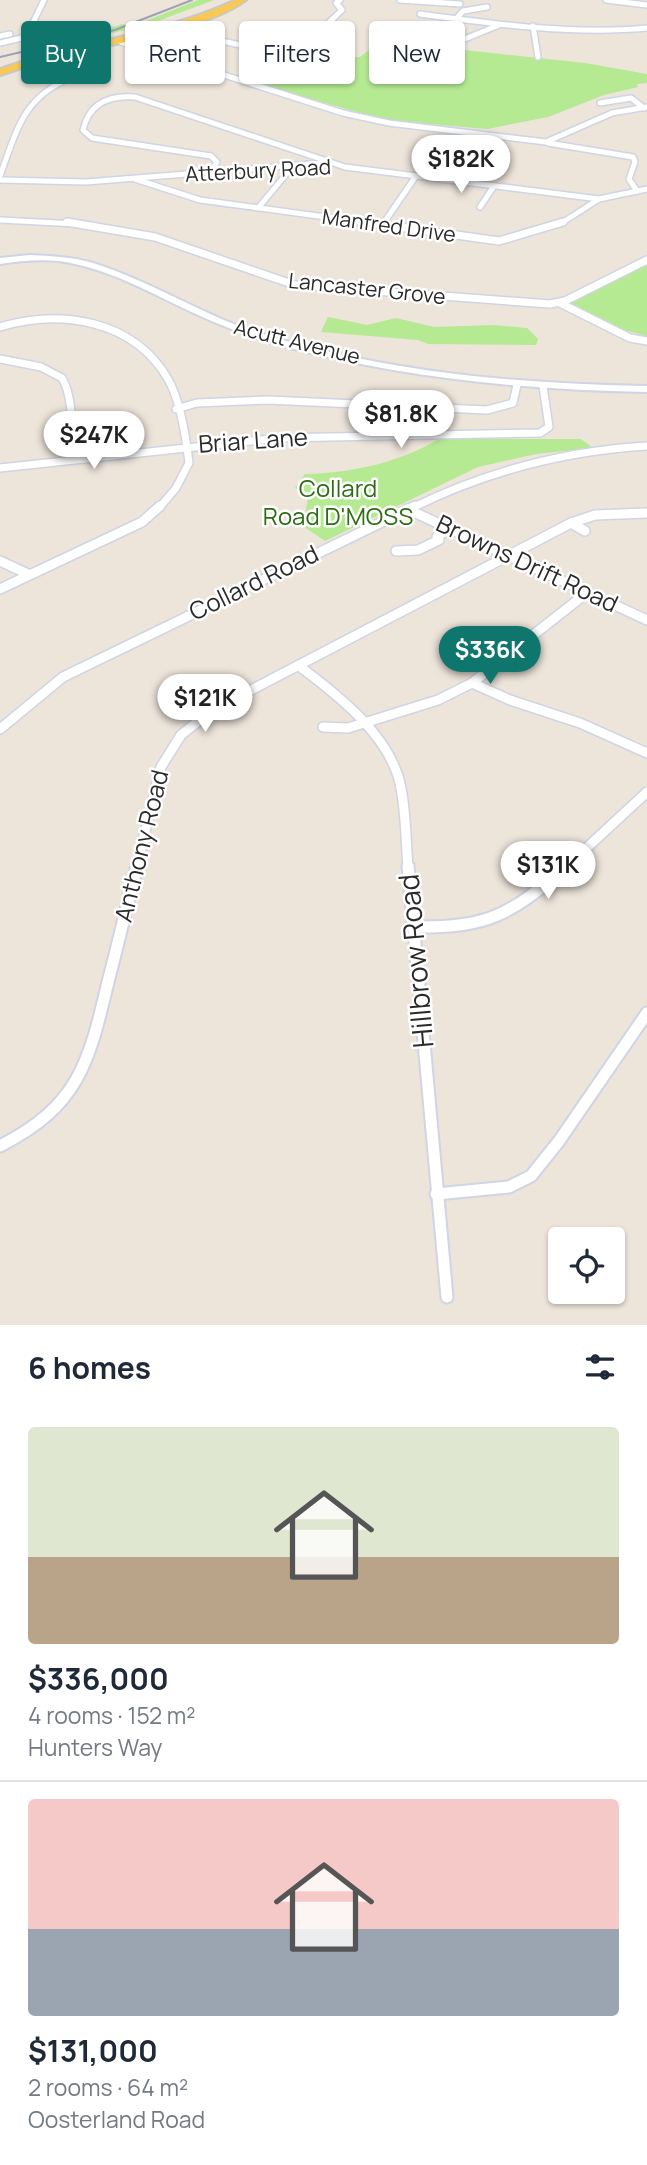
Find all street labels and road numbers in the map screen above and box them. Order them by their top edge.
street label: Atterbury Road [184,152,332,188]
street label: Manfred Drive [321,202,458,248]
street label: Lancaster Grove [287,266,447,310]
street label: Acutt Avenue [231,312,363,370]
street label: Briar Lane [197,419,309,460]
street label: Browns Drift Road [431,506,624,619]
street label: Collard Road [183,536,324,627]
street label: Anthony Road [106,766,175,925]
street label: Hillbrow Road [388,872,442,1050]

